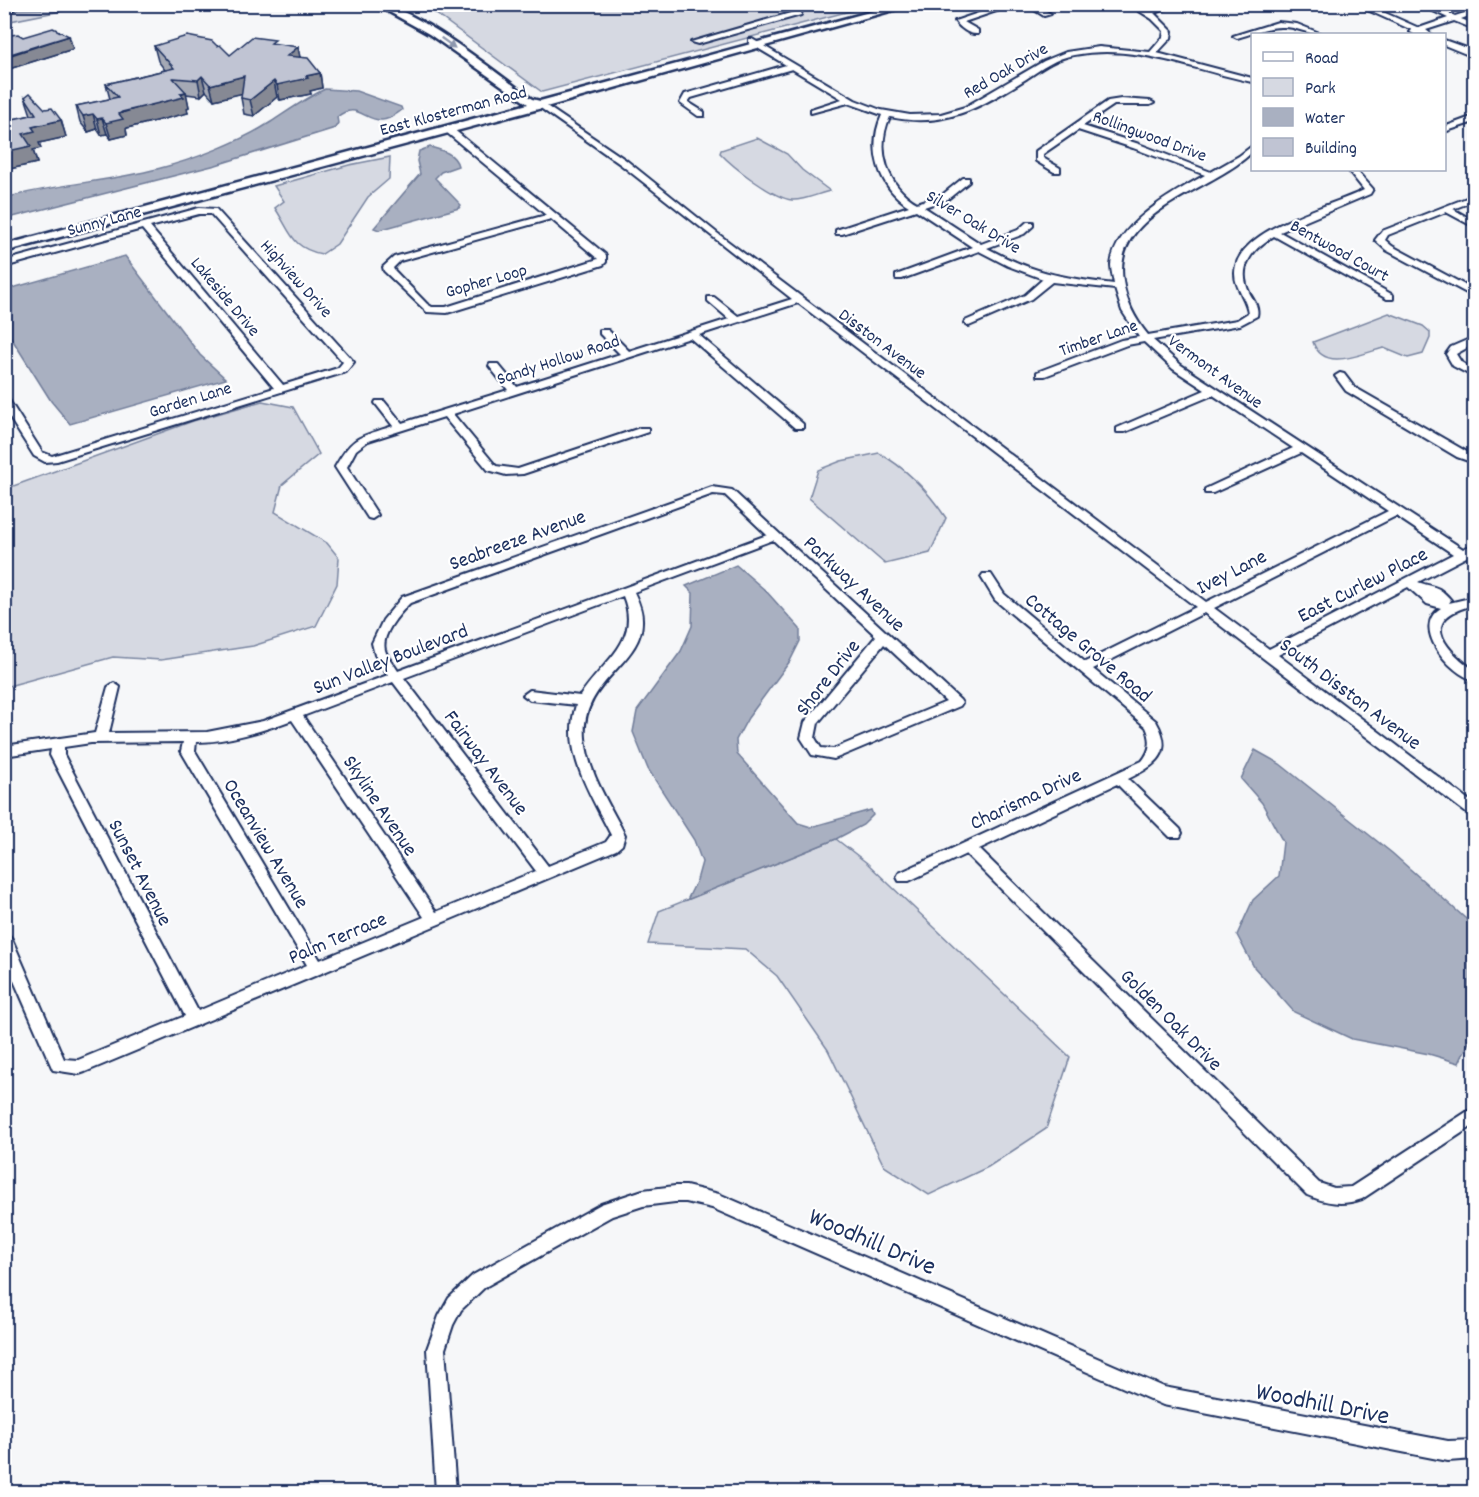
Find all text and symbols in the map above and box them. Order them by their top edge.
legend [1251,33,1446,171]
one-way arrow [439,37,455,49]
street label: Red Oak Drive [959,38,1053,107]
text: Road [1305,47,1339,72]
text: Park [1305,77,1336,102]
street label: East Klosterman Road [377,81,530,144]
street label: Rollingwood Drive [1089,105,1210,170]
text: Water [1305,107,1345,132]
text: Building [1305,137,1357,162]
street label: Silver Oak Drive [921,185,1025,261]
street label: Sunny Lane [65,201,145,244]
street label: Bentwood Court [1285,215,1393,290]
street label: Highview Drive [253,235,337,324]
street label: Lakeside Drive [183,252,265,343]
street label: Gopher Loop [443,259,531,306]
street label: Disston Avenue [832,304,931,386]
street label: Timber Lane [1056,314,1141,364]
street label: Sandy Hollow Road [494,330,623,393]
street label: Vermont Avenue [1162,330,1267,416]
street label: Garden Lane [146,377,235,426]
street label: Seabreeze Avenue [446,503,590,580]
street label: Parkway Avenue [795,530,911,640]
street label: East Curlew Place [1293,541,1434,632]
street label: Ivey Lane [1192,543,1273,604]
street label: Cottage Grove Road [1017,587,1157,712]
street label: Sun Valley Boulevard [309,617,473,704]
street label: South Disston Avenue [1272,632,1427,759]
street label: Shore Drive [790,634,869,724]
street label: Fairway Avenue [435,705,534,823]
street label: Skyline Avenue [334,750,424,863]
street label: Charisma Drive [966,762,1087,840]
street label: Oceanview Avenue [214,774,315,915]
street label: Sunset Avenue [99,815,178,932]
street label: Palm Terrace [284,906,392,974]
street label: Golden Oak Drive [1112,963,1228,1079]
street label: Woodhill Drive [802,1200,941,1287]
street label: Woodhill Drive [1252,1374,1392,1437]

